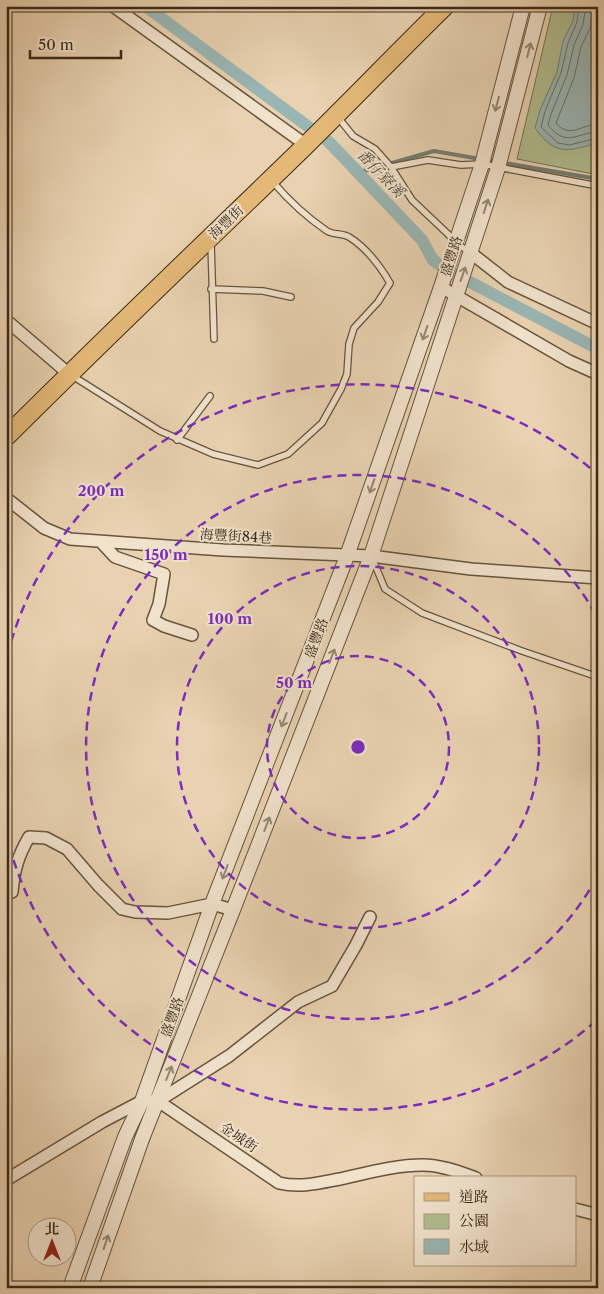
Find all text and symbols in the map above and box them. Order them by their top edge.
scale bar [30,28,121,60]
text: 50 m [38,35,74,54]
one-way arrow [525,42,534,58]
one-way arrow [492,96,501,112]
water label: 番仔寮溪 [353,145,410,203]
one-way arrow [482,199,491,215]
street label: 海豐街 [205,201,247,243]
street label: 盛豐路 [436,233,466,279]
one-way arrow [459,267,468,283]
one-way arrow [420,324,429,340]
one-way arrow [367,478,376,493]
text: 200 m [78,481,124,500]
street label: 海豐街84巷 [199,525,273,547]
text: 150 m [144,545,188,564]
text: 100 m [208,609,252,628]
street label: 盛豐路 [300,615,332,661]
one-way arrow [328,649,337,665]
text: 50 m [276,673,312,692]
one-way arrow [278,712,288,727]
centre of rings [349,738,367,756]
one-way arrow [262,817,272,832]
one-way arrow [220,863,229,879]
street label: 盛豐路 [156,994,188,1040]
one-way arrow [165,1066,174,1081]
street label: 金城街 [217,1118,261,1156]
legend [414,1176,576,1266]
text: 道路 [459,1187,489,1206]
text: 公園 [459,1211,489,1230]
north arrow [28,1216,78,1266]
text: 北 [45,1220,59,1238]
one-way arrow [102,1234,112,1250]
text: 水域 [459,1237,489,1256]

